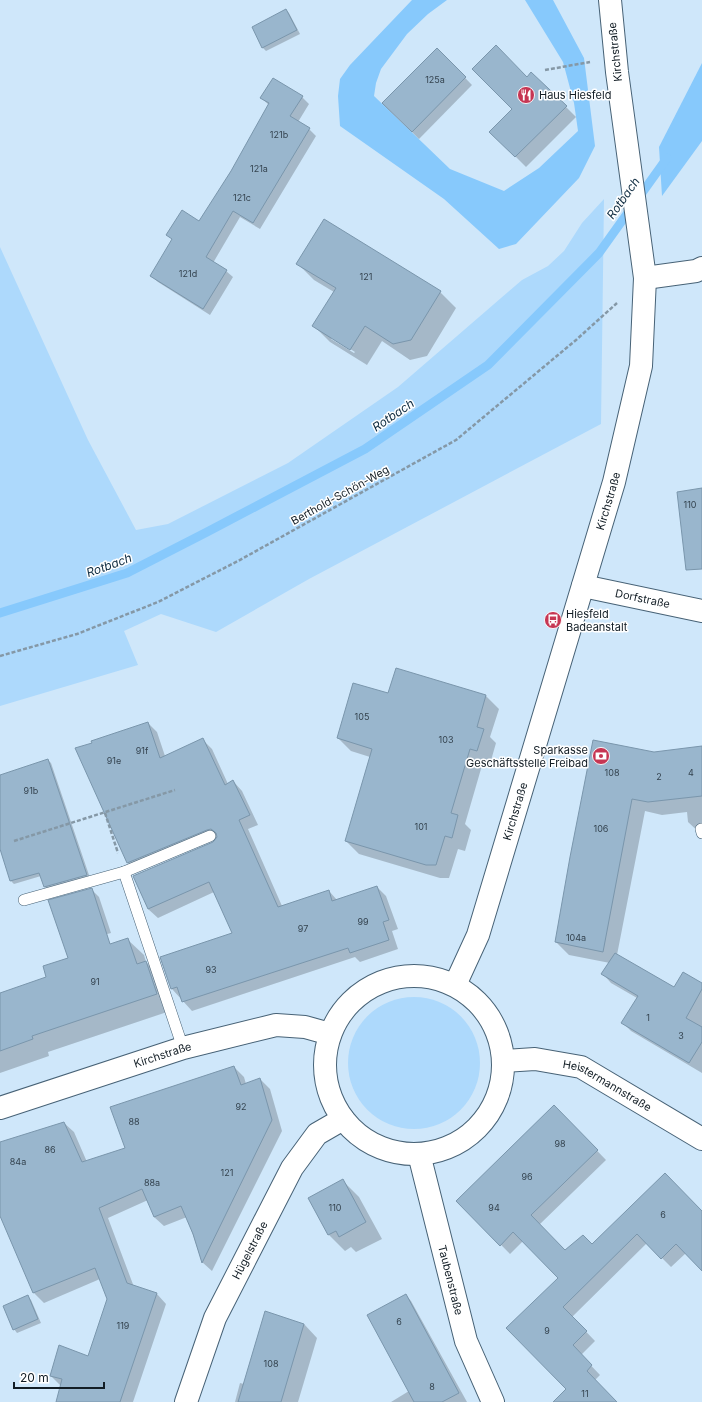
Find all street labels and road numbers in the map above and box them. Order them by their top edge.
street label: Kirchstraße [605,21,625,83]
street label: Berthold-Schön-Weg [289,462,391,528]
street label: Kirchstraße [593,471,623,532]
street label: Dorfstraße [614,586,671,611]
street label: Kirchstraße [500,781,530,842]
street label: Kirchstraße [132,1039,193,1071]
street label: Heistermannstraße [562,1057,654,1114]
street label: Hügelstraße [229,1219,270,1282]
street label: Taubenstraße [435,1244,466,1317]

